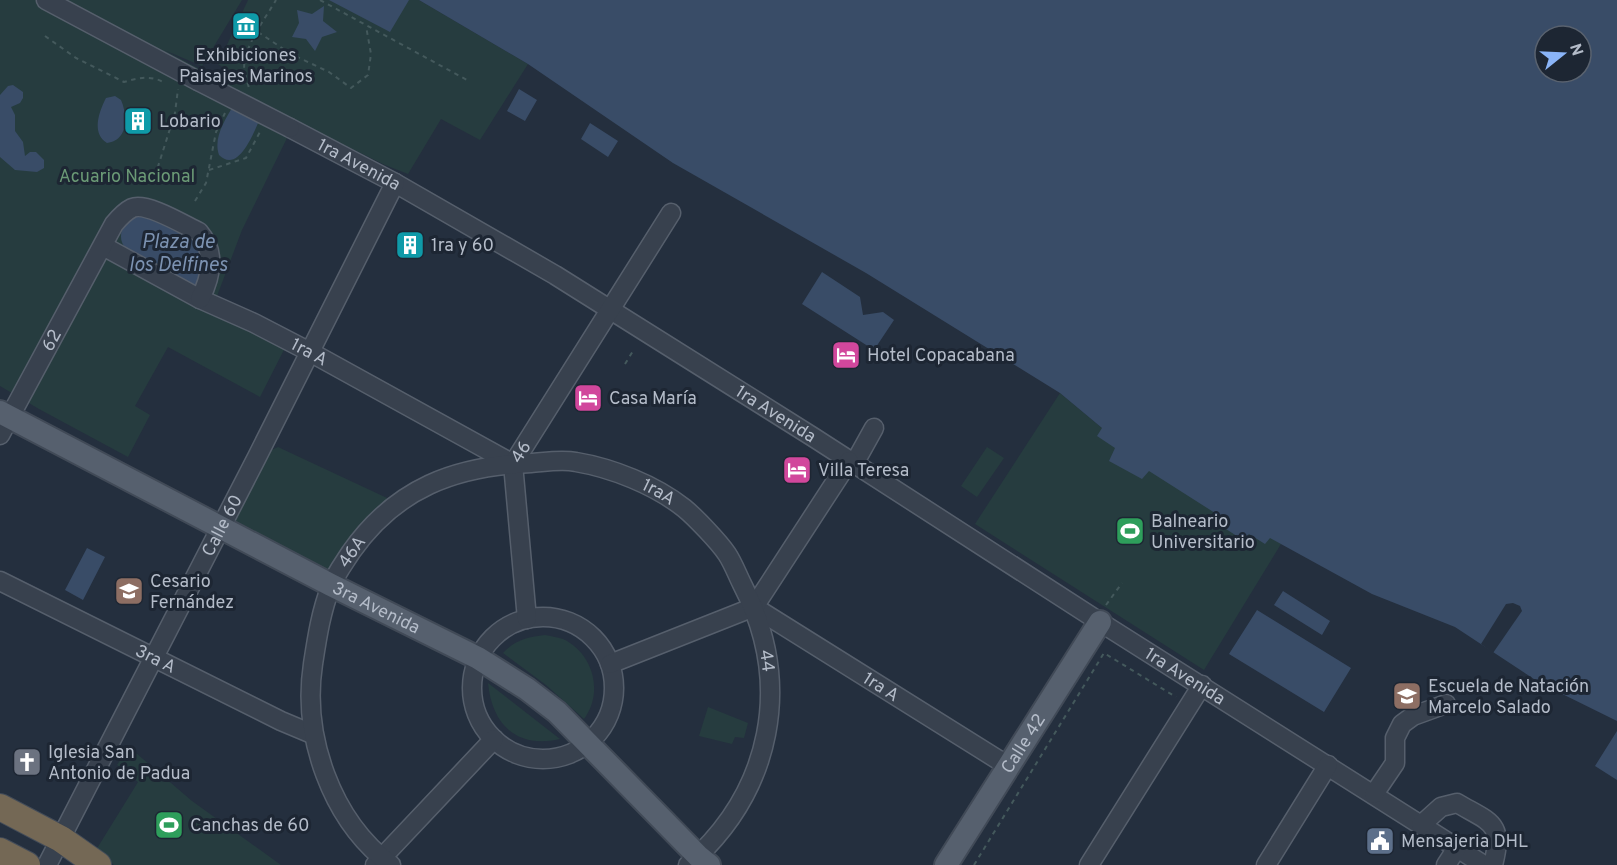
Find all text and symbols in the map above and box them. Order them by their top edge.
museum icon: Exhibiciones Paisajes Marinos [230,10,262,42]
north arrow [1533,24,1593,84]
text: N [1564,41,1587,59]
place label: Exhibiciones Paisajes Marinos [179,45,313,89]
building icon: Lobario [122,105,154,137]
place label: Lobario [159,111,221,134]
street label: 1ra Avenida [313,134,404,197]
park label: Acuario Nacional [59,166,195,189]
building icon: 1ra y 60 [394,229,426,261]
water label: Plaza de los Delfines [129,230,228,279]
place label: 1ra y 60 [431,235,494,258]
street label: 62 [37,326,68,356]
street label: 1ra A [286,334,331,372]
hotel icon: Hotel Copacabana [830,339,862,371]
place label: Hotel Copacabana [867,345,1015,368]
street label: 1ra Avenida [731,381,820,449]
hotel icon: Casa María [572,382,604,414]
place label: Casa María [609,388,697,411]
street label: 46 [506,437,537,468]
hotel icon: Villa Teresa [781,454,813,486]
place label: Villa Teresa [818,460,909,483]
street label: 1raA [638,474,679,511]
street label: Calle 60 [198,491,249,561]
place label: Balneario Universitario [1151,511,1255,555]
sports icon: Balneario Universitario [1114,515,1146,547]
street label: 46A [334,532,372,573]
place label: Cesario Fernández [150,571,234,615]
school or university icon: Cesario Fernández [113,575,145,607]
street label: 3ra Avenida [328,577,423,640]
street label: 3ra A [131,640,179,680]
street label: 1ra Avenida [1140,643,1229,711]
street label: 44 [753,648,779,673]
street label: 1ra A [858,668,903,708]
place label: Escuela de Natación Marcelo Salado [1428,676,1589,720]
school or university icon: Escuela de Natación Marcelo Salado [1391,680,1423,712]
street label: Calle 42 [997,710,1052,778]
place label: Iglesia San Antonio de Padua [48,742,190,786]
church icon: Iglesia San Antonio de Padua [11,746,43,778]
sports icon: Canchas de 60 [153,809,185,841]
place label: Canchas de 60 [190,815,309,838]
public building icon: Mensajeria DHL [1364,825,1396,857]
place label: Mensajeria DHL [1401,831,1528,854]

